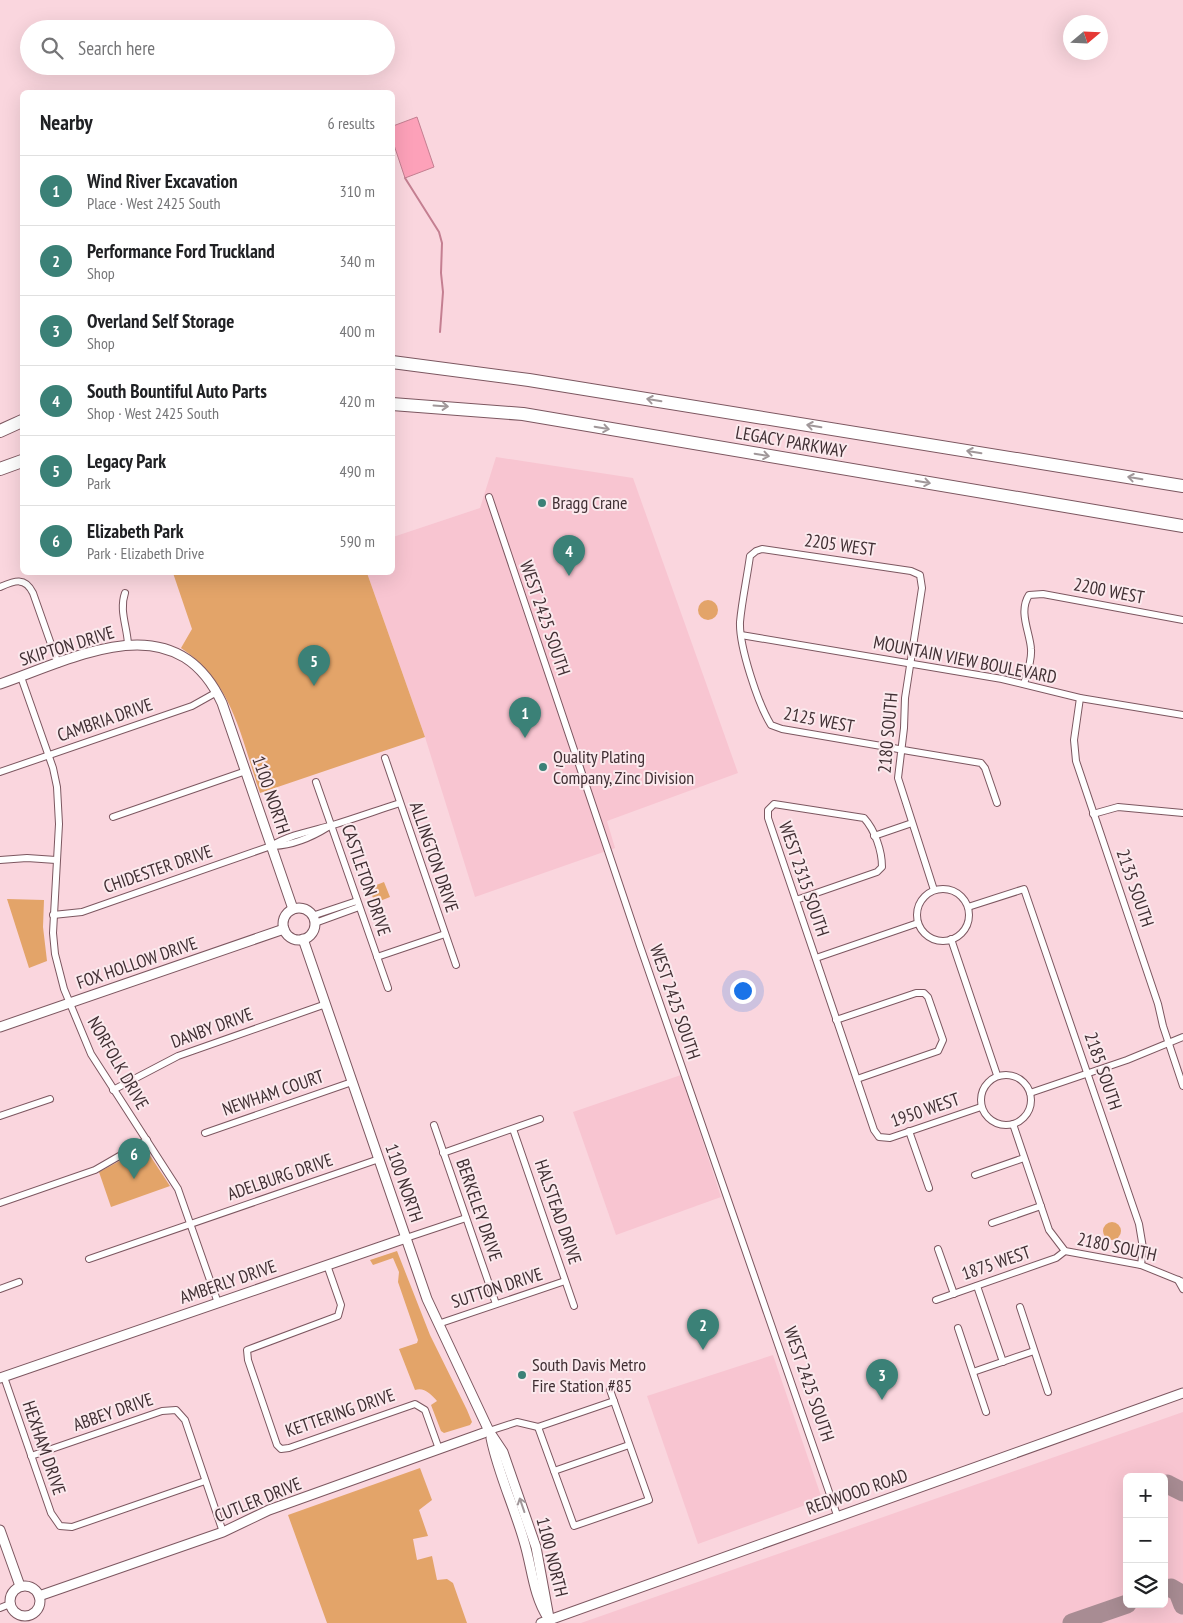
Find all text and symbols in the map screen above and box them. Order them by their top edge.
north arrow [1063,15,1108,60]
search box [20,20,395,75]
icon: search [38,34,66,62]
text: Search here [78,36,155,60]
text: Nearby [40,109,93,136]
text: 6 results [328,113,375,133]
text: Wind River Excavation [87,169,238,193]
text: 1 [52,181,60,201]
text: 310 m [340,181,375,201]
text: Place · West 2425 South [87,193,221,213]
text: Performance Ford Truckland [87,239,275,263]
text: 2 [52,251,60,271]
text: 340 m [340,251,375,271]
text: Shop [87,263,115,283]
text: Overland Self Storage [87,309,234,333]
text: 3 [52,321,60,341]
text: 400 m [340,321,375,341]
text: Shop [87,333,115,353]
text: South Bountiful Auto Parts [87,379,267,403]
text: 4 [52,391,60,411]
text: 420 m [340,391,375,411]
one-way arrow [646,394,662,404]
one-way arrow [433,402,449,411]
text: Shop · West 2425 South [87,403,219,423]
street label: LEGACY PARKWAY [734,420,849,463]
one-way arrow [806,421,822,431]
one-way arrow [594,423,610,433]
one-way arrow [967,447,983,457]
text: Legacy Park [87,449,166,473]
one-way arrow [754,450,770,460]
text: 5 [52,461,60,481]
text: 490 m [340,461,375,481]
text: Park [87,473,111,493]
one-way arrow [1127,473,1143,483]
one-way arrow [914,478,930,488]
place label: Bragg Crane [552,491,627,514]
marker: Bragg Crane [536,497,548,509]
text: Elizabeth Park [87,519,184,543]
street label: 2205 WEST [803,528,877,561]
text: 6 [52,531,60,551]
text: 590 m [340,531,375,551]
pin: 4 [553,535,585,576]
text: Park · Elizabeth Drive [87,543,204,563]
street label: WEST 2425 SOUTH [515,558,576,678]
street label: 2200 WEST [1072,572,1146,609]
street label: SKIPTON DRIVE [17,620,117,671]
street label: MOUNTAIN VIEW BOULEVARD [872,630,1059,689]
pin: 5 [298,645,330,686]
street label: 2180 SOUTH [873,692,902,774]
street label: CAMBRIA DRIVE [54,693,155,747]
pin: 1 [509,697,541,738]
street label: 2125 WEST [782,701,856,738]
place label: Quality Plating Company, Zinc Division [553,745,694,789]
street label: 1100 NORTH [247,753,296,837]
marker: Quality Plating Company, Zinc Division [537,761,549,773]
street label: ALLINGTON DRIVE [405,799,464,915]
street label: WEST 2315 SOUTH [774,819,835,939]
street label: CASTLETON DRIVE [337,821,396,939]
street label: CHIDESTER DRIVE [100,839,215,898]
street label: 2135 SOUTH [1111,846,1160,930]
street label: FOX HOLLOW DRIVE [73,931,200,994]
street label: WEST 2425 SOUTH [645,942,706,1062]
your location [730,978,756,1004]
street label: DANBY DRIVE [168,1002,256,1053]
street label: NORFOLK DRIVE [83,1012,154,1113]
street label: 2185 SOUTH [1079,1029,1128,1113]
street label: NEWHAM COURT [219,1064,327,1121]
street label: 1950 WEST [887,1087,962,1132]
pin: 6 [118,1138,150,1179]
street label: 1100 NORTH [380,1141,429,1225]
street label: ADELBURG DRIVE [224,1148,336,1205]
street label: BERKELEY DRIVE [451,1156,508,1264]
street label: HALSTEAD DRIVE [530,1156,587,1267]
street label: 2180 SOUTH [1075,1227,1159,1266]
street label: 1875 WEST [958,1240,1033,1285]
street label: AMBERLY DRIVE [176,1254,279,1309]
street label: SUTTON DRIVE [448,1262,545,1313]
pin: 2 [687,1309,719,1350]
street label: WEST 2425 SOUTH [779,1324,840,1444]
place label: South Davis Metro Fire Station #85 [532,1353,646,1397]
pin: 3 [866,1359,898,1400]
marker: South Davis Metro Fire Station #85 [516,1369,528,1381]
street label: KETTERING DRIVE [282,1383,398,1442]
street label: ABBEY DRIVE [70,1387,156,1436]
street label: HEXHAM DRIVE [18,1398,71,1498]
street label: REDWOOD ROAD [803,1463,911,1520]
street label: CUTLER DRIVE [211,1472,305,1527]
map controls [1123,1473,1168,1608]
button: + [1123,1473,1168,1518]
one-way arrow [517,1498,526,1513]
street label: 1100 NORTH [531,1515,573,1599]
button: − [1123,1518,1168,1563]
button: layers [1123,1563,1168,1608]

